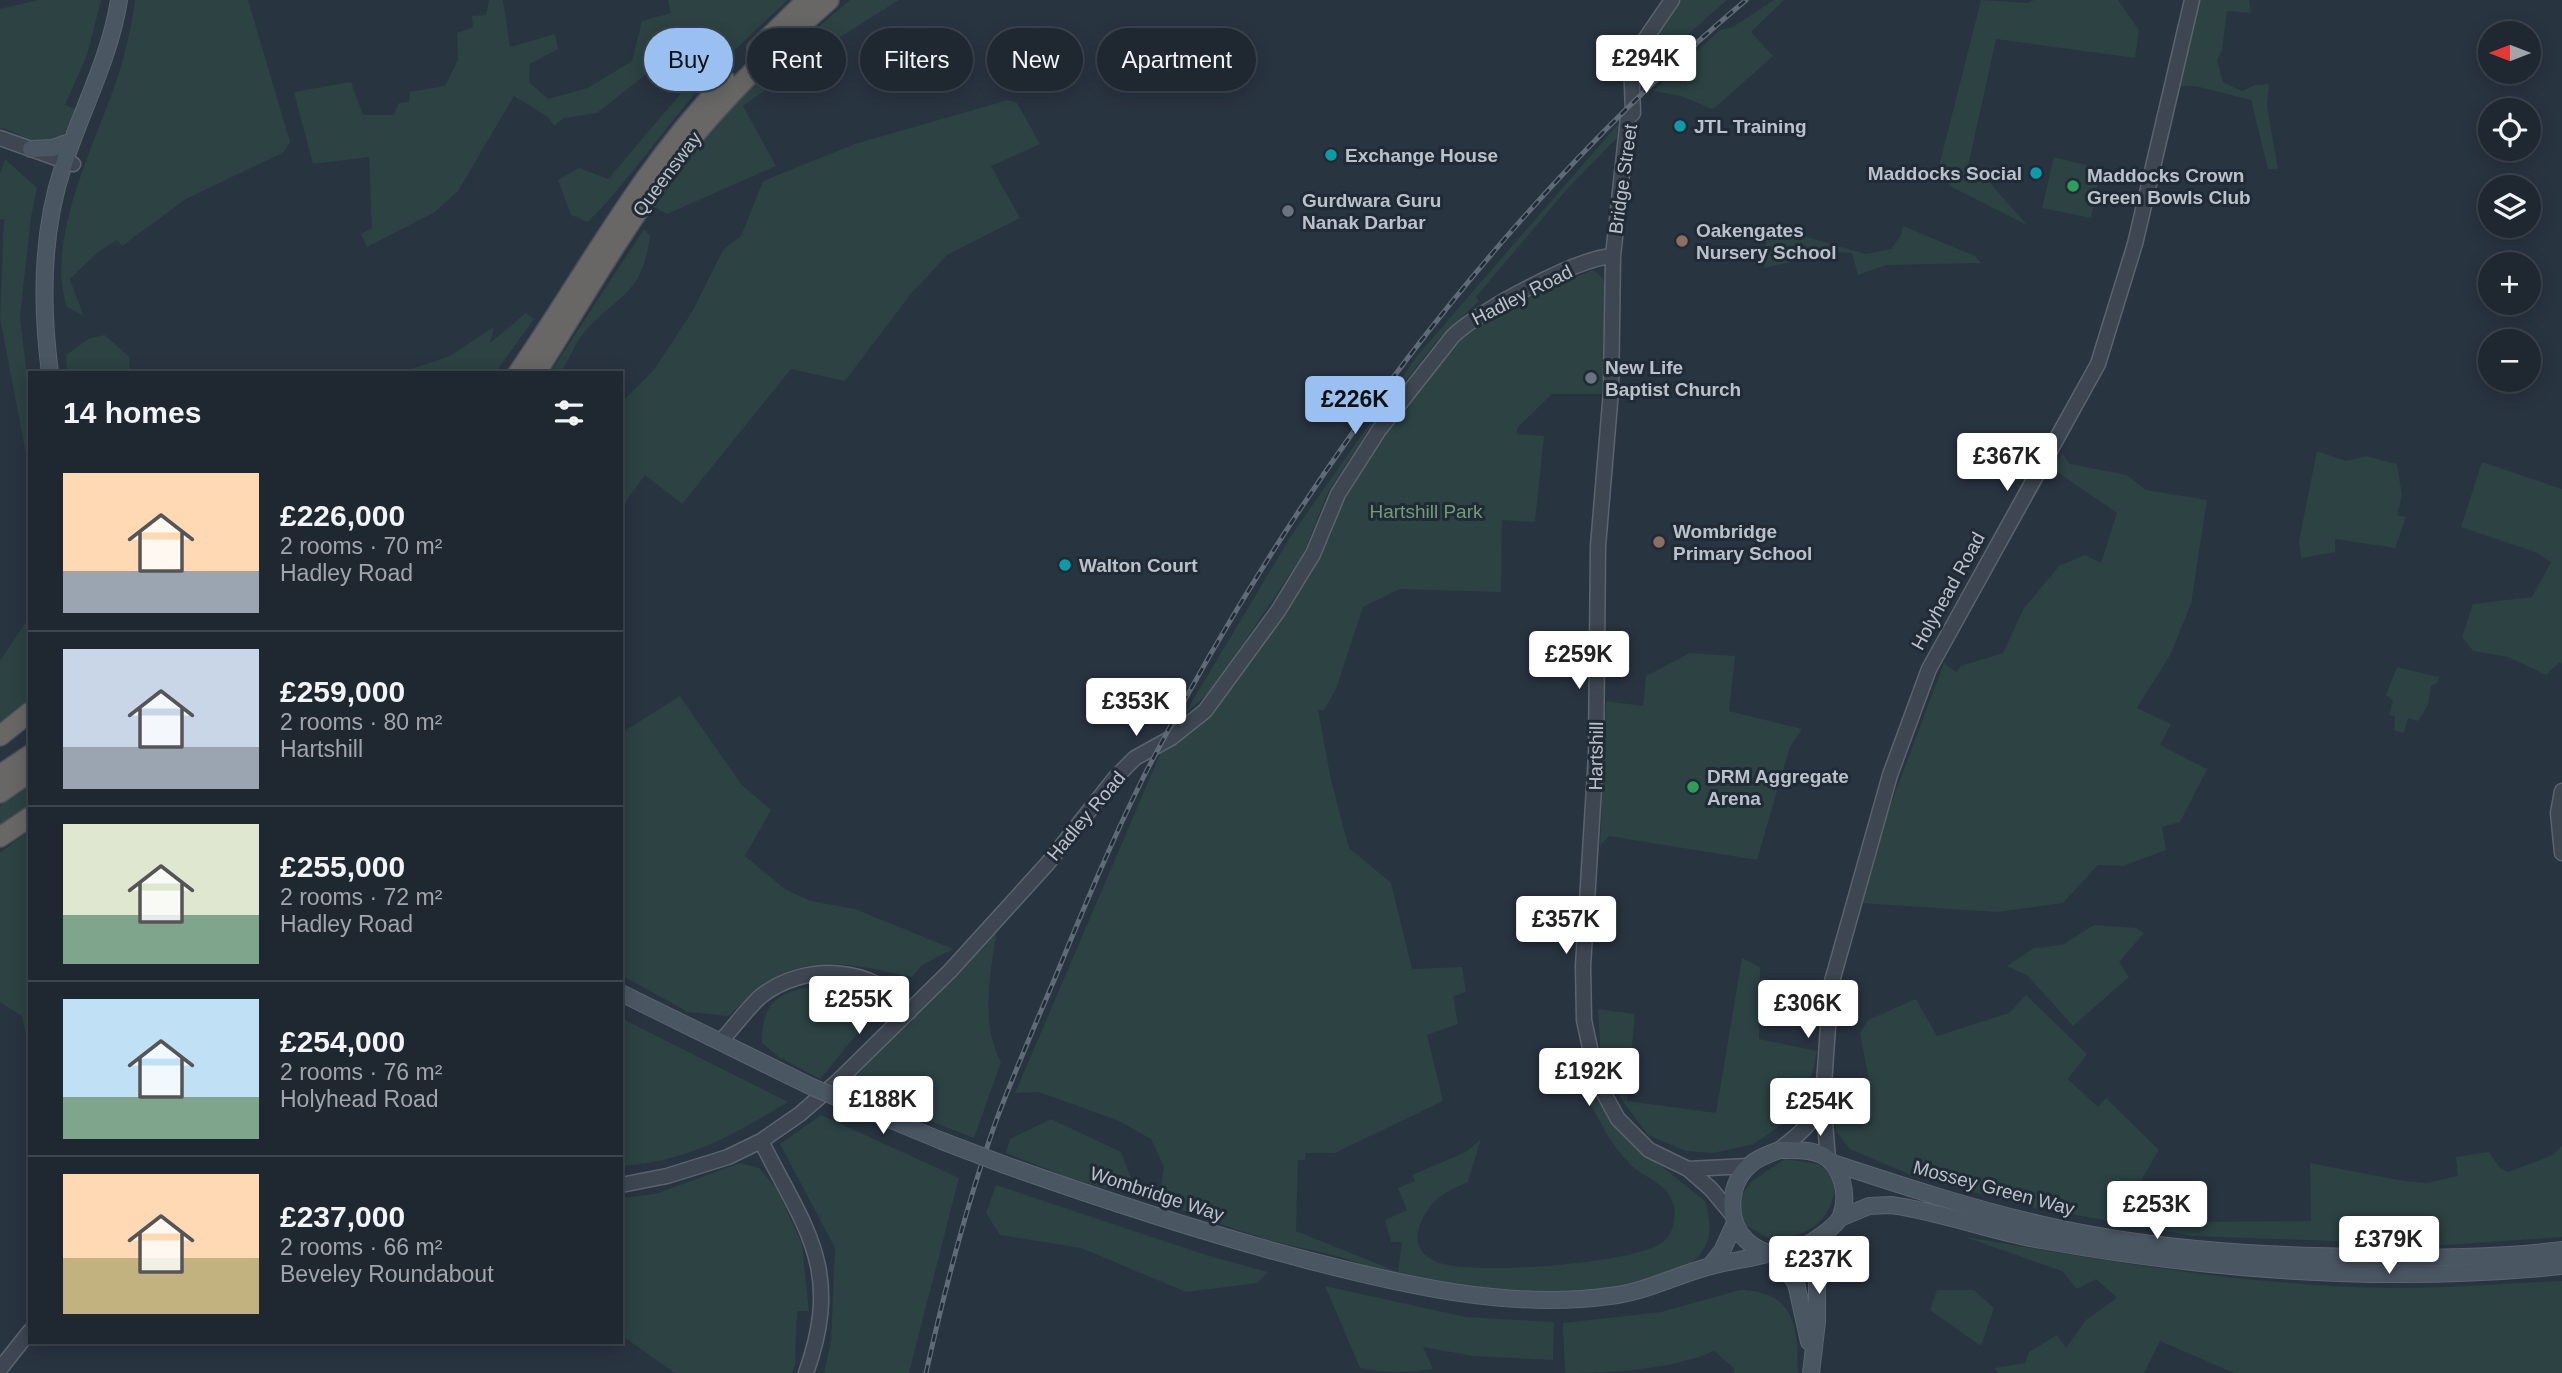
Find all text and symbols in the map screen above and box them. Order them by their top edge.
north arrow [2478,21,2541,84]
map controls [2478,21,2541,392]
chip: Buy [644,28,733,91]
chip: Rent [747,28,846,91]
chip: Filters [860,28,973,91]
chip: New [987,28,1083,91]
chip: Apartment [1097,28,1256,91]
pin: £294K [1597,36,1695,95]
text: £294K [1612,45,1680,71]
button: locate [2478,98,2541,161]
place label: JTL Training [1694,116,1807,137]
marker: JTL Training [1672,118,1688,134]
street label: Bridge Street [1605,122,1641,235]
street label: Queensway [628,127,706,220]
place label: Exchange House [1345,145,1498,166]
marker: Exchange House [1323,147,1339,163]
place label: Maddocks Social [1868,163,2022,184]
marker: Maddocks Social [2028,165,2044,181]
place label: Maddocks Crown Green Bowls Club [2087,165,2251,208]
button: layers [2478,175,2541,238]
marker: Maddocks Crown Green Bowls Club [2065,178,2081,194]
place label: Gurdwara Guru Nanak Darbar [1302,190,1441,233]
marker: Gurdwara Guru Nanak Darbar [1280,203,1296,219]
place label: Oakengates Nursery School [1696,220,1836,263]
marker: Oakengates Nursery School [1674,233,1690,249]
button: + [2478,252,2541,315]
street label: Hadley Road [1468,261,1576,329]
button: − [2478,329,2541,392]
place label: New Life Baptist Church [1605,357,1741,400]
marker: New Life Baptist Church [1583,370,1599,386]
pin: £226K [1306,376,1404,436]
text: £226K [1321,386,1389,412]
icon: filters [550,394,588,432]
text: 14 homes [63,396,201,429]
pin: £367K [1958,434,2056,493]
text: £367K [1973,443,2041,469]
text: £226,000 [280,499,405,532]
icon: home [119,501,203,585]
park label: Hartshill Park [1370,501,1483,522]
place label: Wombridge Primary School [1673,521,1812,564]
street label: Holyhead Road [1907,529,1989,653]
text: 2 rooms · 70 m² [280,533,442,559]
marker: Wombridge Primary School [1651,534,1667,550]
place label: Walton Court [1079,555,1198,576]
marker: Walton Court [1057,557,1073,573]
text: Hadley Road [280,560,413,586]
pin: £259K [1530,632,1628,691]
text: £259K [1545,641,1613,667]
text: £259,000 [280,675,405,708]
icon: home [119,677,203,761]
pin: £353K [1087,678,1185,738]
text: £353K [1102,688,1170,714]
text: 2 rooms · 80 m² [280,709,442,735]
street label: Hartshill [1585,722,1607,790]
text: Hartshill [280,736,363,762]
place label: DRM Aggregate Arena [1707,766,1849,809]
street label: Hadley Road [1043,767,1129,865]
marker: DRM Aggregate Arena [1685,779,1701,795]
text: £255,000 [280,850,405,883]
icon: home [119,852,203,936]
text: 2 rooms · 72 m² [280,884,442,910]
pin: £357K [1517,897,1615,956]
text: £357K [1532,906,1600,932]
text: Hadley Road [280,911,413,937]
pin: £255K [810,976,908,1036]
pin: £306K [1759,981,1857,1040]
text: £255K [825,986,893,1012]
text: £306K [1774,990,1842,1016]
text: £254,000 [280,1025,405,1058]
icon: home [119,1027,203,1111]
pin: £192K [1540,1048,1638,1108]
text: £192K [1555,1058,1623,1084]
text: 2 rooms · 76 m² [280,1059,442,1085]
pin: £188K [834,1076,932,1136]
pin: £254K [1771,1078,1869,1138]
text: Holyhead Road [280,1086,439,1112]
text: £188K [849,1086,917,1112]
text: £254K [1786,1088,1854,1114]
street label: Mossey Green Way [1911,1156,2077,1220]
street label: Wombridge Way [1087,1162,1227,1226]
pin: £253K [2108,1182,2206,1241]
text: £253K [2123,1191,2191,1217]
text: £237,000 [280,1200,405,1233]
icon: home [119,1202,203,1286]
pin: £379K [2340,1216,2438,1276]
text: £379K [2355,1226,2423,1252]
text: 2 rooms · 66 m² [280,1234,442,1260]
pin: £237K [1770,1236,1868,1296]
text: £237K [1785,1246,1853,1272]
text: Beveley Roundabout [280,1261,494,1287]

